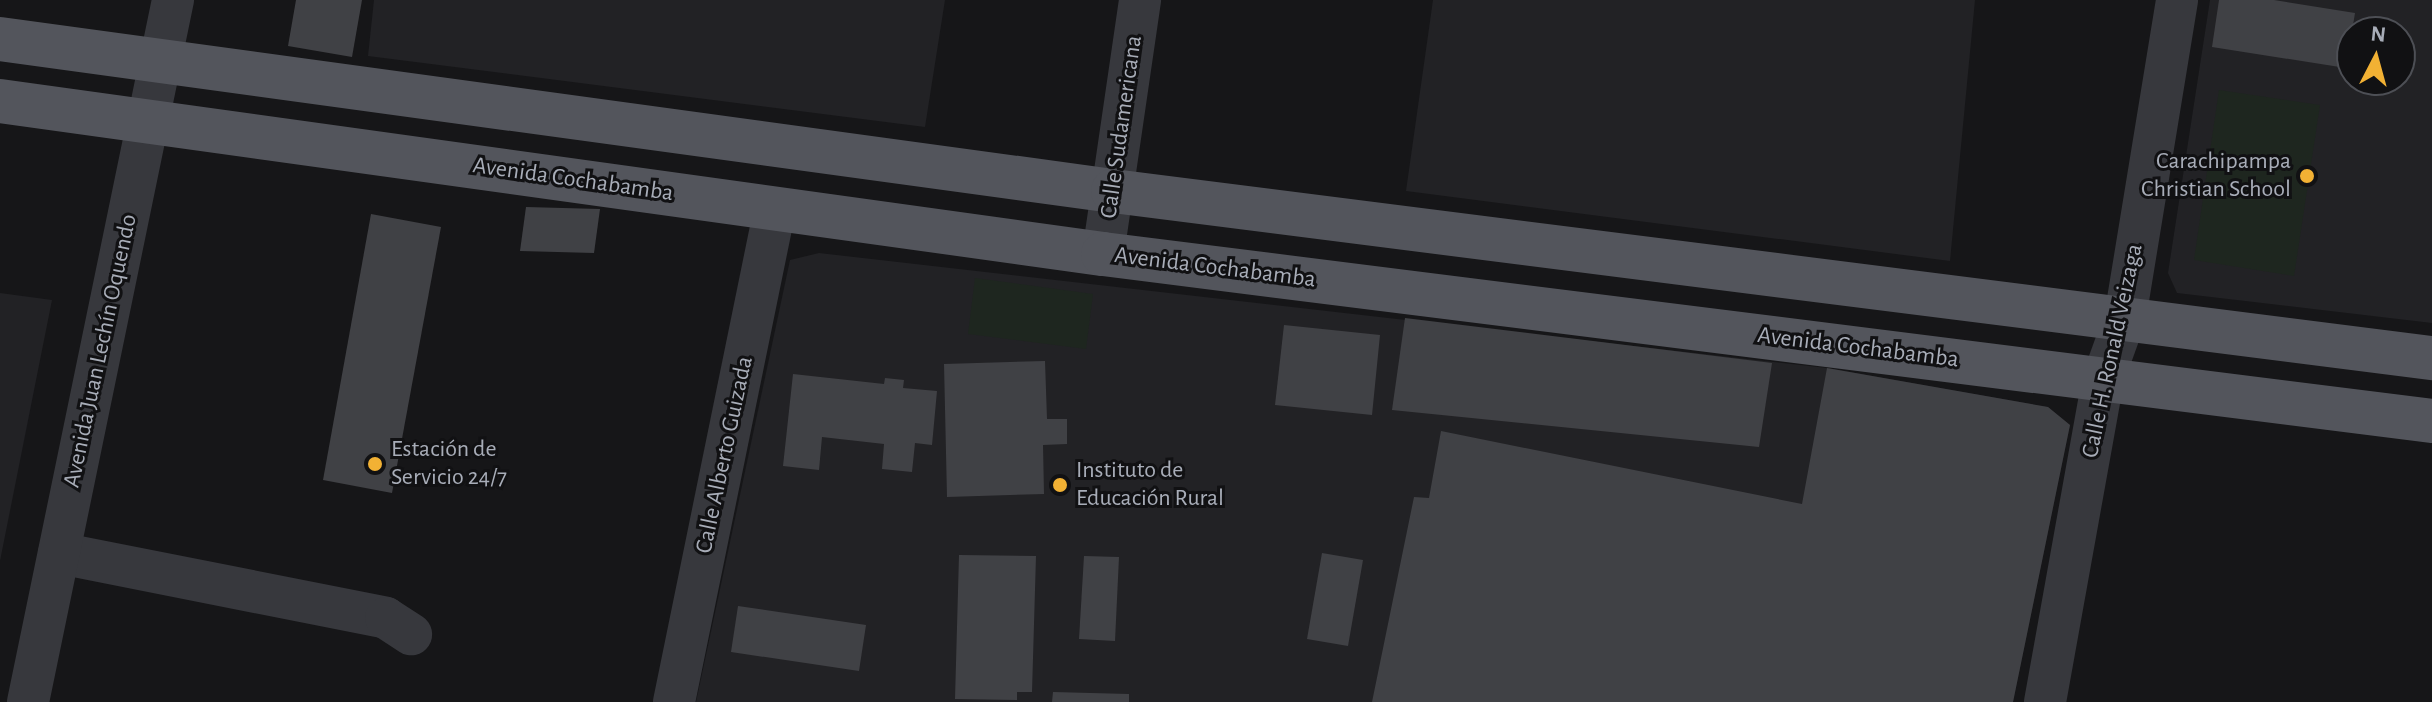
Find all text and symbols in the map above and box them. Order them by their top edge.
north arrow [2336,16,2416,96]
text: N [2370,22,2387,46]
street label: Calle Sudamericana [1095,34,1149,220]
place label: Carachipampa Christian School [2141,148,2291,204]
street label: Avenida Cochabamba [471,152,675,208]
marker: Carachipampa Christian School [2298,167,2316,185]
street label: Avenida Juan Lechín Oquendo [58,212,144,490]
street label: Avenida Cochabamba [1113,241,1317,295]
street label: Calle H. Ronald Veizaga [2076,241,2150,461]
street label: Avenida Cochabamba [1756,321,1960,375]
street label: Calle Alberto Guizada [690,354,760,556]
place label: Estación de Servicio 24/7 [391,436,507,492]
marker: Estación de Servicio 24/7 [366,455,384,473]
place label: Instituto de Educación Rural [1076,457,1224,513]
marker: Instituto de Educación Rural [1051,476,1069,494]

